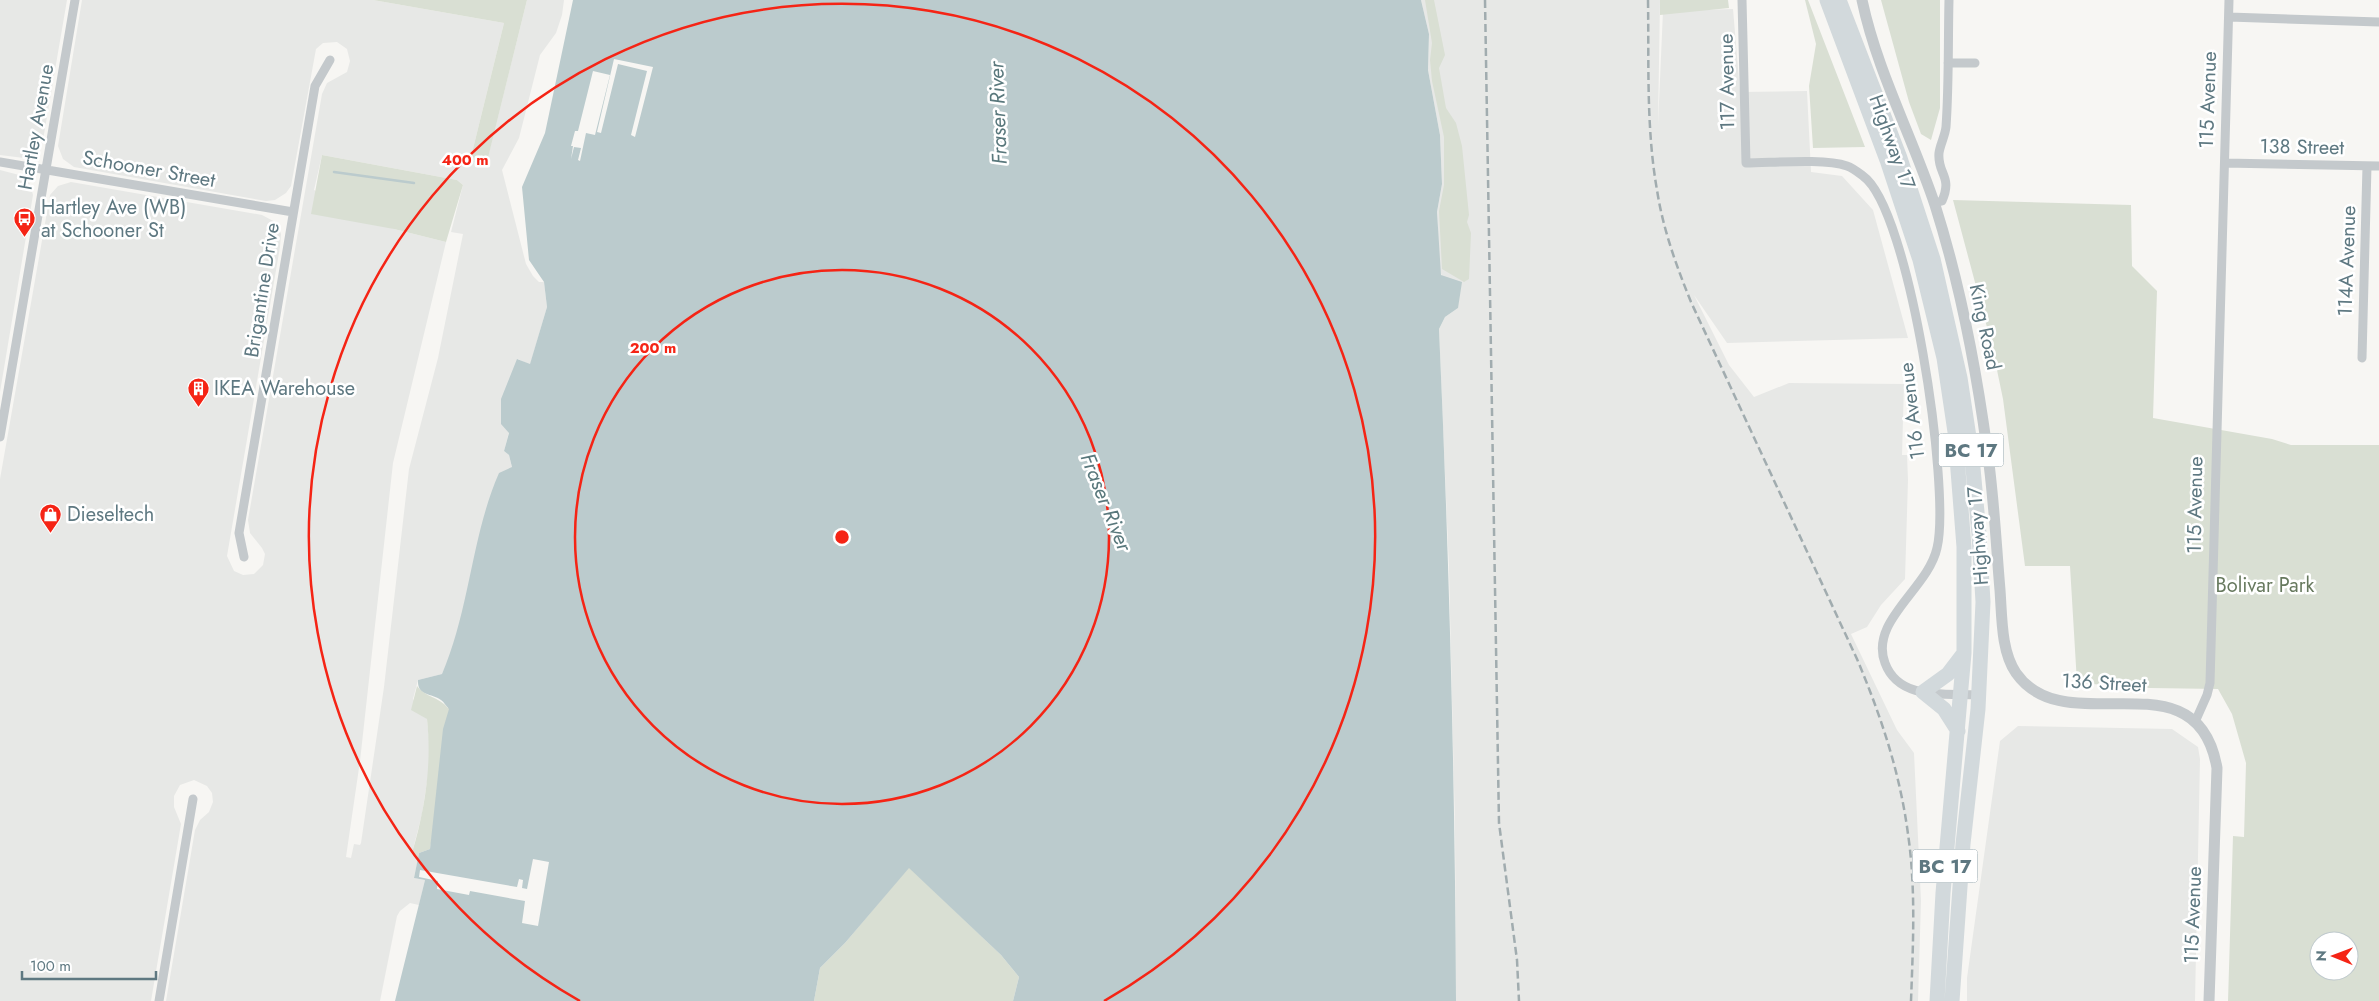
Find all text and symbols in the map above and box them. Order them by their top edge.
street label: 117 Avenue [1712,33,1742,131]
street label: 115 Avenue [2192,51,2224,149]
water label: Fraser River [981,60,1015,165]
street label: Hartley Avenue [11,62,61,192]
street label: Highway 17 [1861,91,1923,194]
street label: 138 Street [2259,132,2345,162]
street label: Schooner Street [80,143,218,195]
text: 400 m [441,149,489,171]
place label: Hartley Ave (WB) at Schooner St [41,193,186,245]
street label: 114A Avenue [2331,205,2363,317]
bus stop icon: Hartley Ave (WB) at Schooner St [13,206,37,237]
street label: Brigantine Drive [237,221,287,359]
street label: King Road [1962,281,2008,373]
text: 200 m [630,337,676,359]
street label: 116 Avenue [1892,361,1932,461]
place label: IKEA Warehouse [214,374,355,403]
building icon: IKEA Warehouse [186,376,210,407]
road number: BC 17 [1938,434,2004,466]
water label: Fraser River [1073,449,1140,556]
street label: 115 Avenue [2180,456,2210,554]
street label: Highway 17 [1960,485,1996,586]
place label: Dieseltech [67,500,154,529]
shop icon: Dieseltech [39,502,63,533]
centre of rings [833,528,851,546]
park label: Bolivar Park [2216,571,2315,600]
street label: 136 Street [2061,666,2147,700]
road number: BC 17 [1912,849,1978,882]
street label: 115 Avenue [2177,866,2209,964]
north arrow [2309,931,2359,981]
scale bar [22,948,156,980]
text: N [2311,950,2331,962]
text: 100 m [30,955,71,977]

